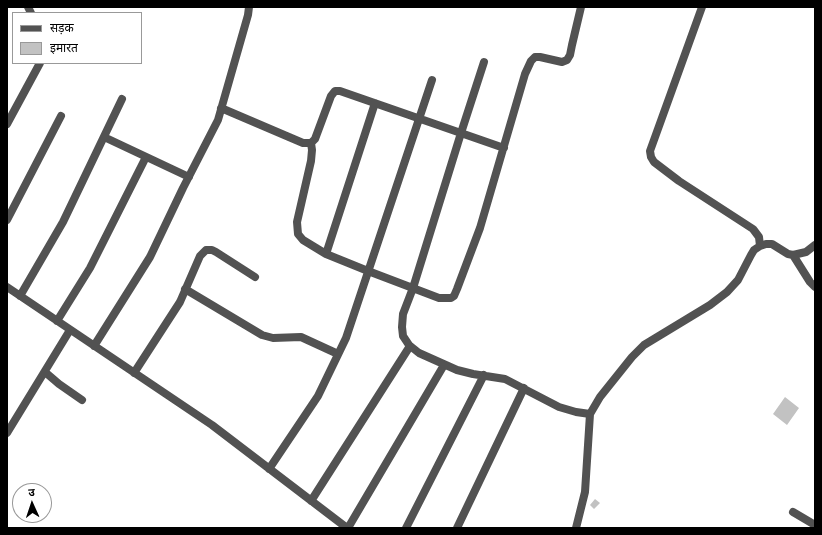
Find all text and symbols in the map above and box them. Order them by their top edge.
legend [12,12,142,64]
text: सड़क [50,20,74,34]
text: इमारत [50,40,78,54]
north arrow [12,483,52,523]
text: उ [28,485,35,498]

